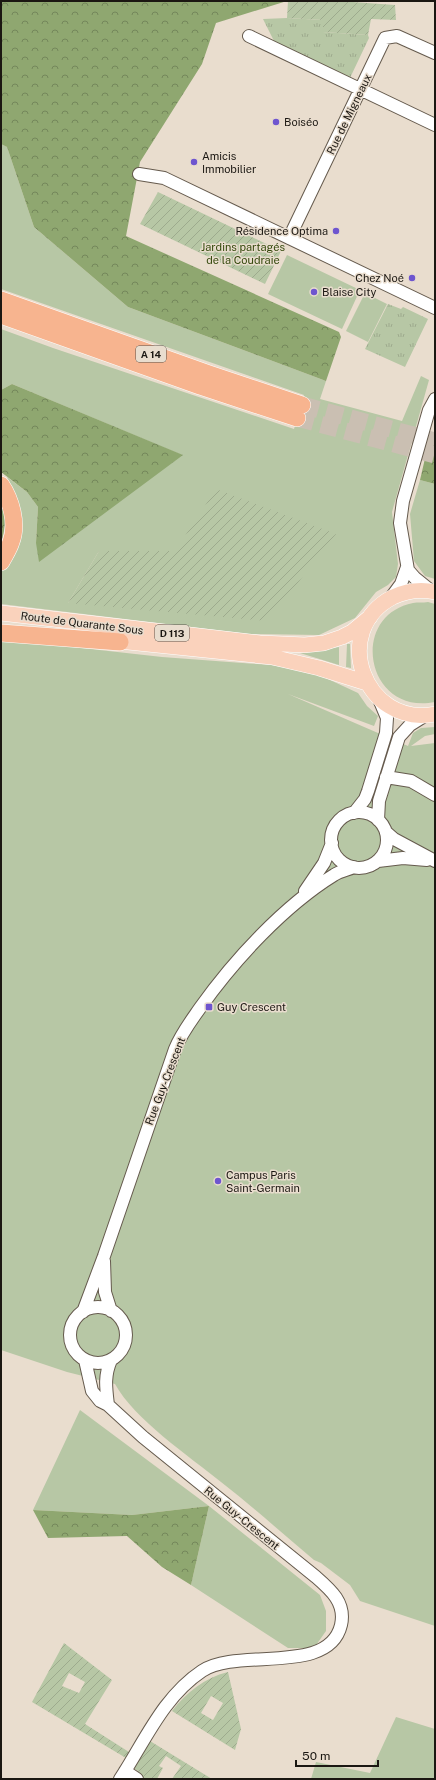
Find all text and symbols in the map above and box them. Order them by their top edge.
street label: Rue de Migneaux [324,72,374,156]
place label: Boiséo [284,116,318,128]
marker: Boiséo [271,117,281,127]
place label: Amicis Immobilier [202,150,256,175]
marker: Amicis Immobilier [189,157,199,167]
place label: Résidence Optima [235,225,328,237]
marker: Résidence Optima [331,226,341,236]
park label: Jardins partagés de la Coudraie [201,241,285,266]
place label: Chez Noé [355,272,404,284]
marker: Chez Noé [407,273,417,283]
place label: Blaise City [322,286,376,298]
marker: Blaise City [309,287,319,297]
road number: A 14 [136,346,166,362]
street label: Route de Quarante Sous [20,610,144,637]
road number: D 113 [155,625,189,641]
place label: Guy Crescent [217,1001,286,1013]
marker: Guy Crescent [204,1002,214,1012]
street label: Rue Guy-Crescent [143,1035,187,1127]
place label: Campus Paris Saint-Germain [226,1169,300,1194]
marker: Campus Paris Saint-Germain [213,1176,223,1186]
street label: Rue Guy-Crescent [202,1484,282,1552]
scale bar [296,1742,378,1768]
text: 50 m [302,1749,330,1763]

